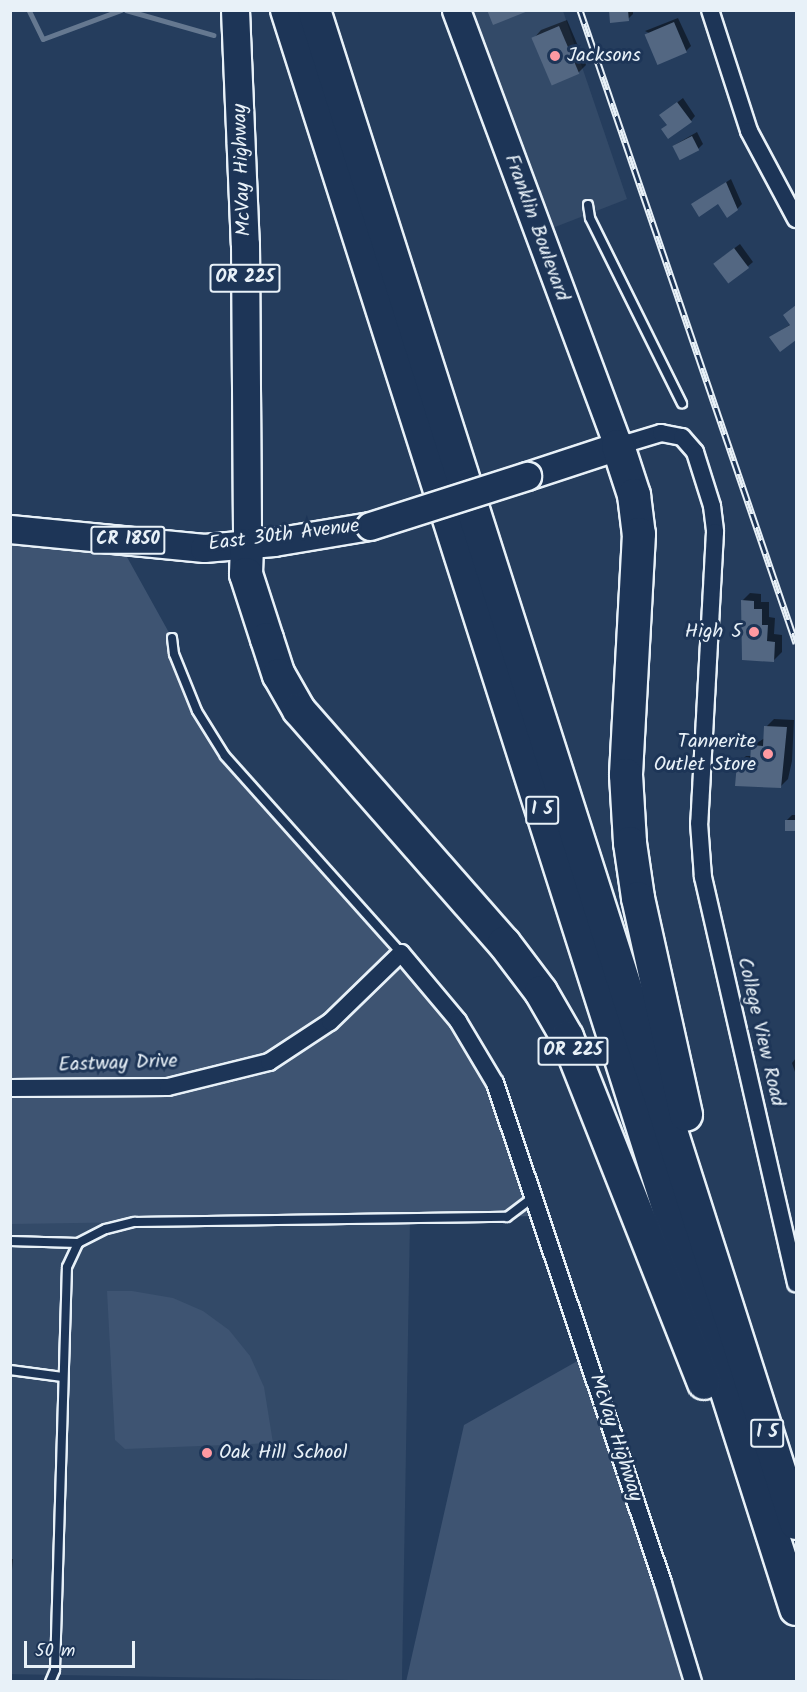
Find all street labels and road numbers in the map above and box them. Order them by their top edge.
street label: McVay Highway [229,103,257,237]
street label: Franklin Boulevard [498,151,574,305]
road number: OR 225 [209,263,281,293]
street label: East 30th Avenue [207,515,361,557]
road number: CR 1850 [89,525,167,555]
road number: I 5 [524,795,560,825]
street label: College View Road [731,955,789,1109]
road number: OR 225 [537,1036,609,1066]
street label: Eastway Drive [58,1050,178,1078]
street label: McVay Highway [583,1371,647,1505]
road number: I 5 [749,1418,785,1448]

